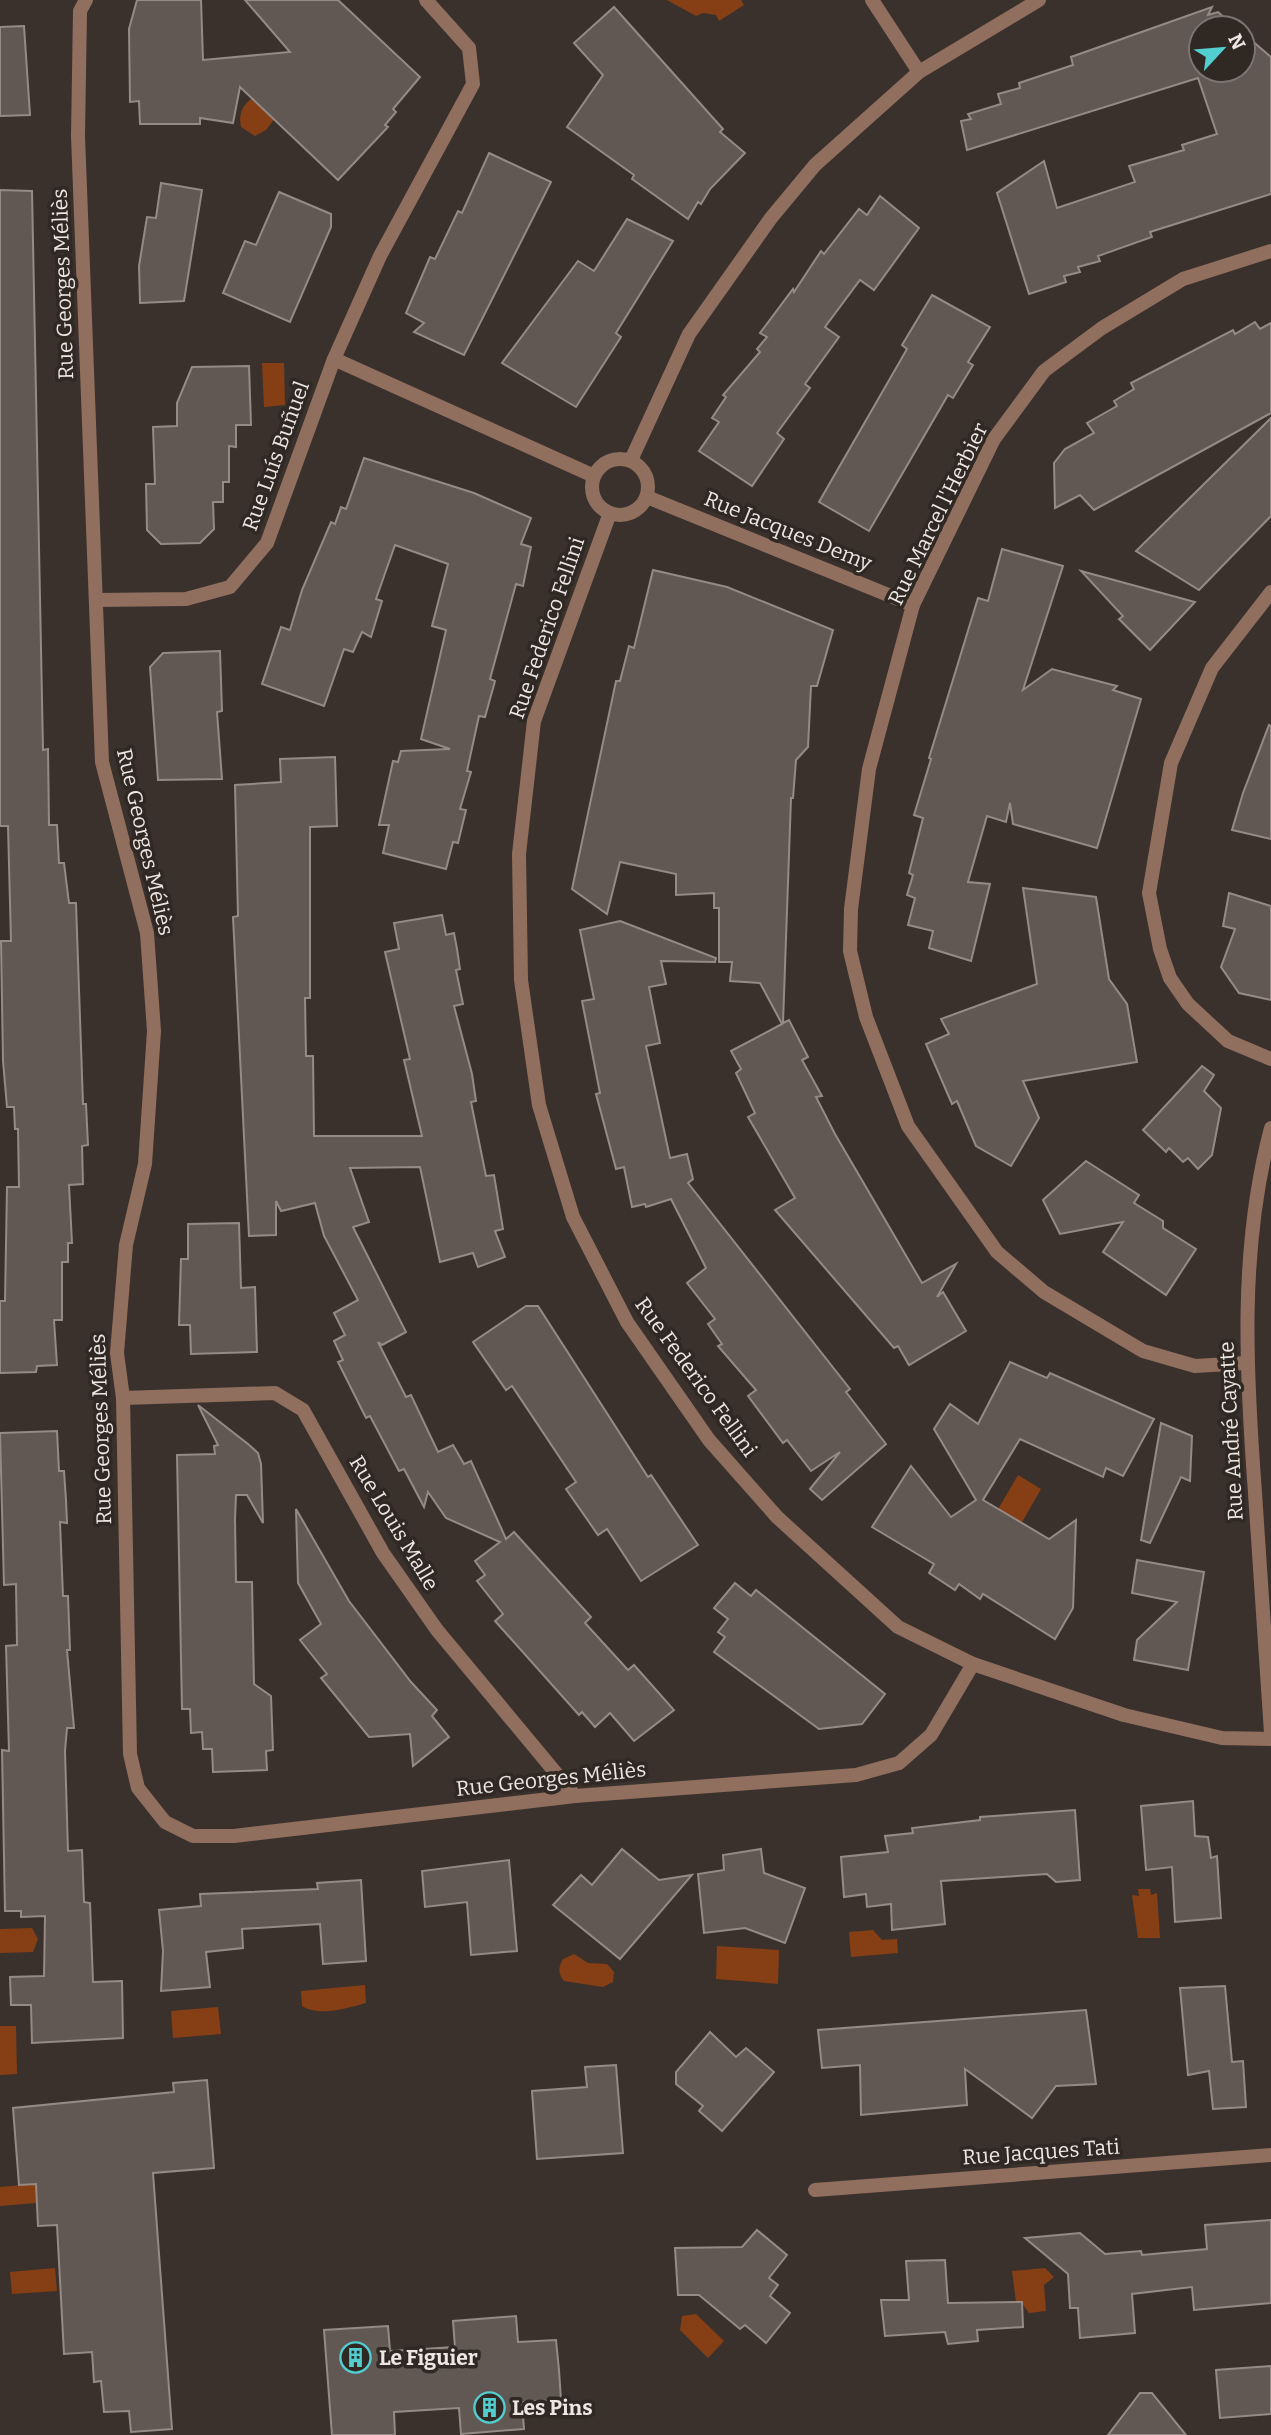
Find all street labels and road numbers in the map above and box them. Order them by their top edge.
street label: Rue Georges Méliès [47,188,79,380]
street label: Rue Luís Buñuel [237,378,315,534]
street label: Rue Marcel l'Herbier [883,419,993,609]
street label: Rue Jacques Demy [700,486,876,577]
street label: Rue Federico Fellini [504,534,590,722]
street label: Rue Georges Méliès [111,746,179,938]
street label: Rue Federico Fellini [629,1292,763,1462]
street label: Rue Georges Méliès [85,1333,117,1525]
street label: Rue André Cayatte [1213,1341,1249,1521]
street label: Rue Louis Malle [344,1451,444,1595]
street label: Rue Georges Méliès [455,1756,647,1802]
street label: Rue Jacques Tati [961,2134,1121,2170]

